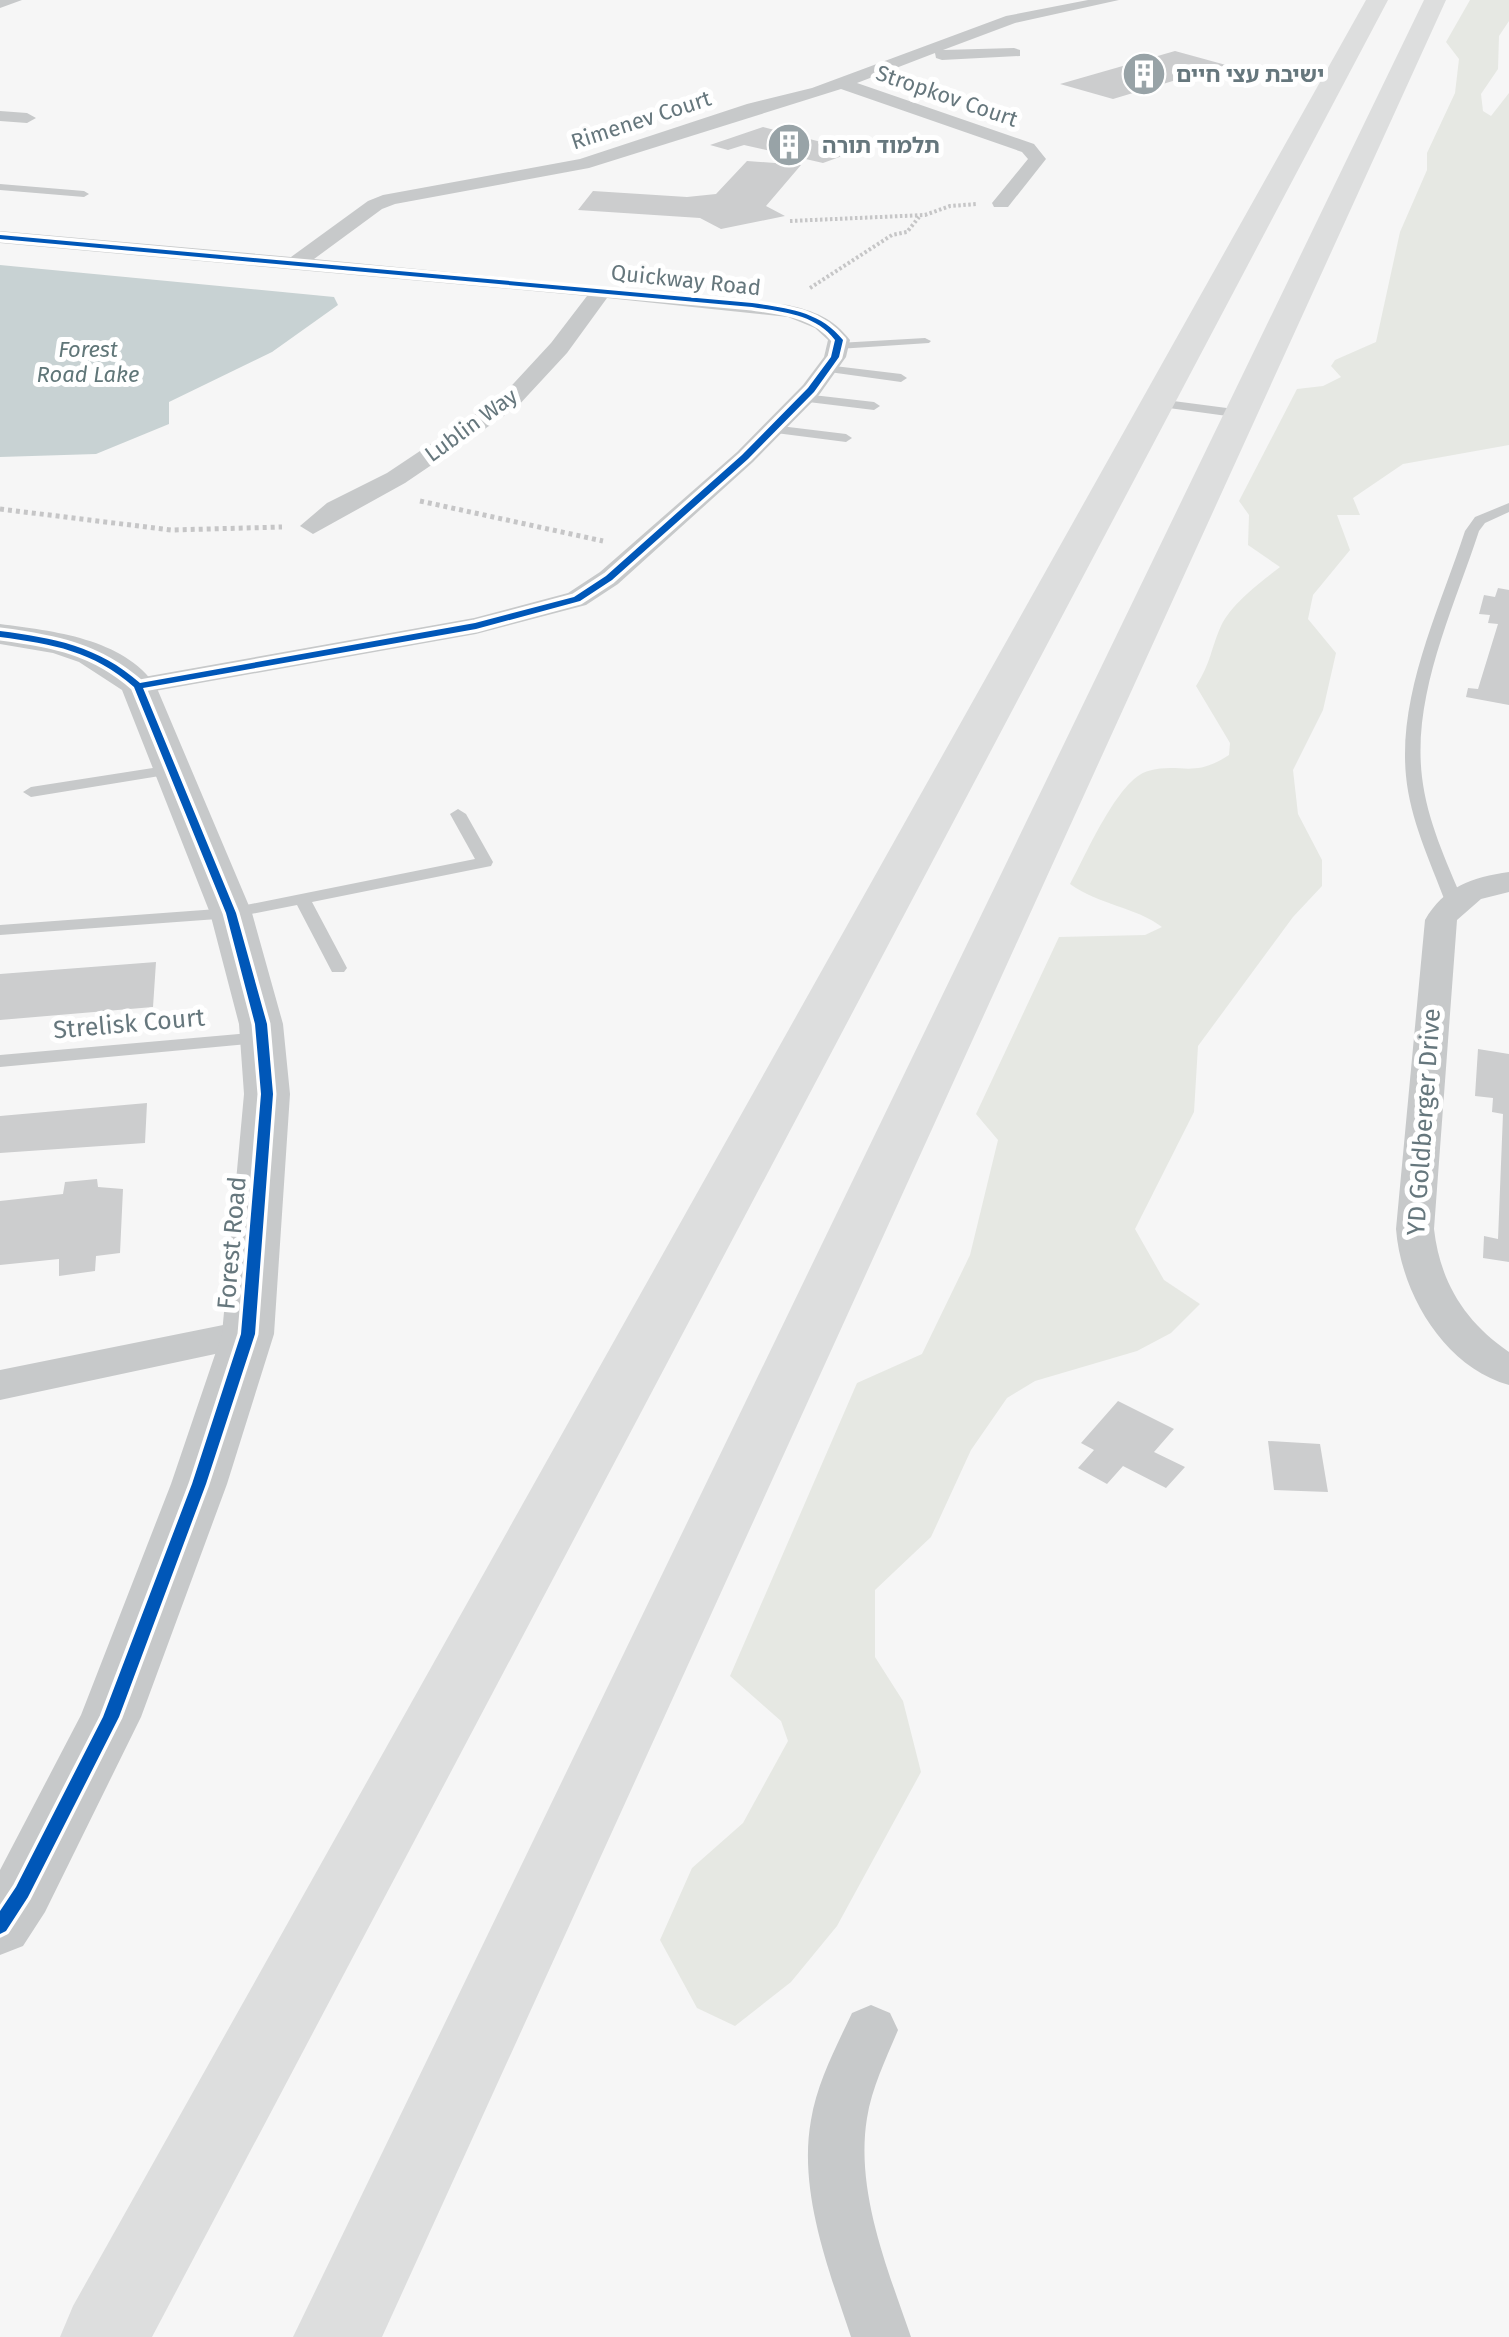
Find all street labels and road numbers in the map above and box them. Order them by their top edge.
street label: Stropkov Court [873,59,1021,133]
street label: Rimenev Court [568,85,715,155]
street label: Quickway Road [610,259,762,301]
street label: Lublin Way [419,382,523,468]
street label: Strelisk Court [52,1002,207,1046]
street label: YD Goldberger Drive [1401,1007,1447,1237]
street label: Forest Road [211,1175,253,1311]

